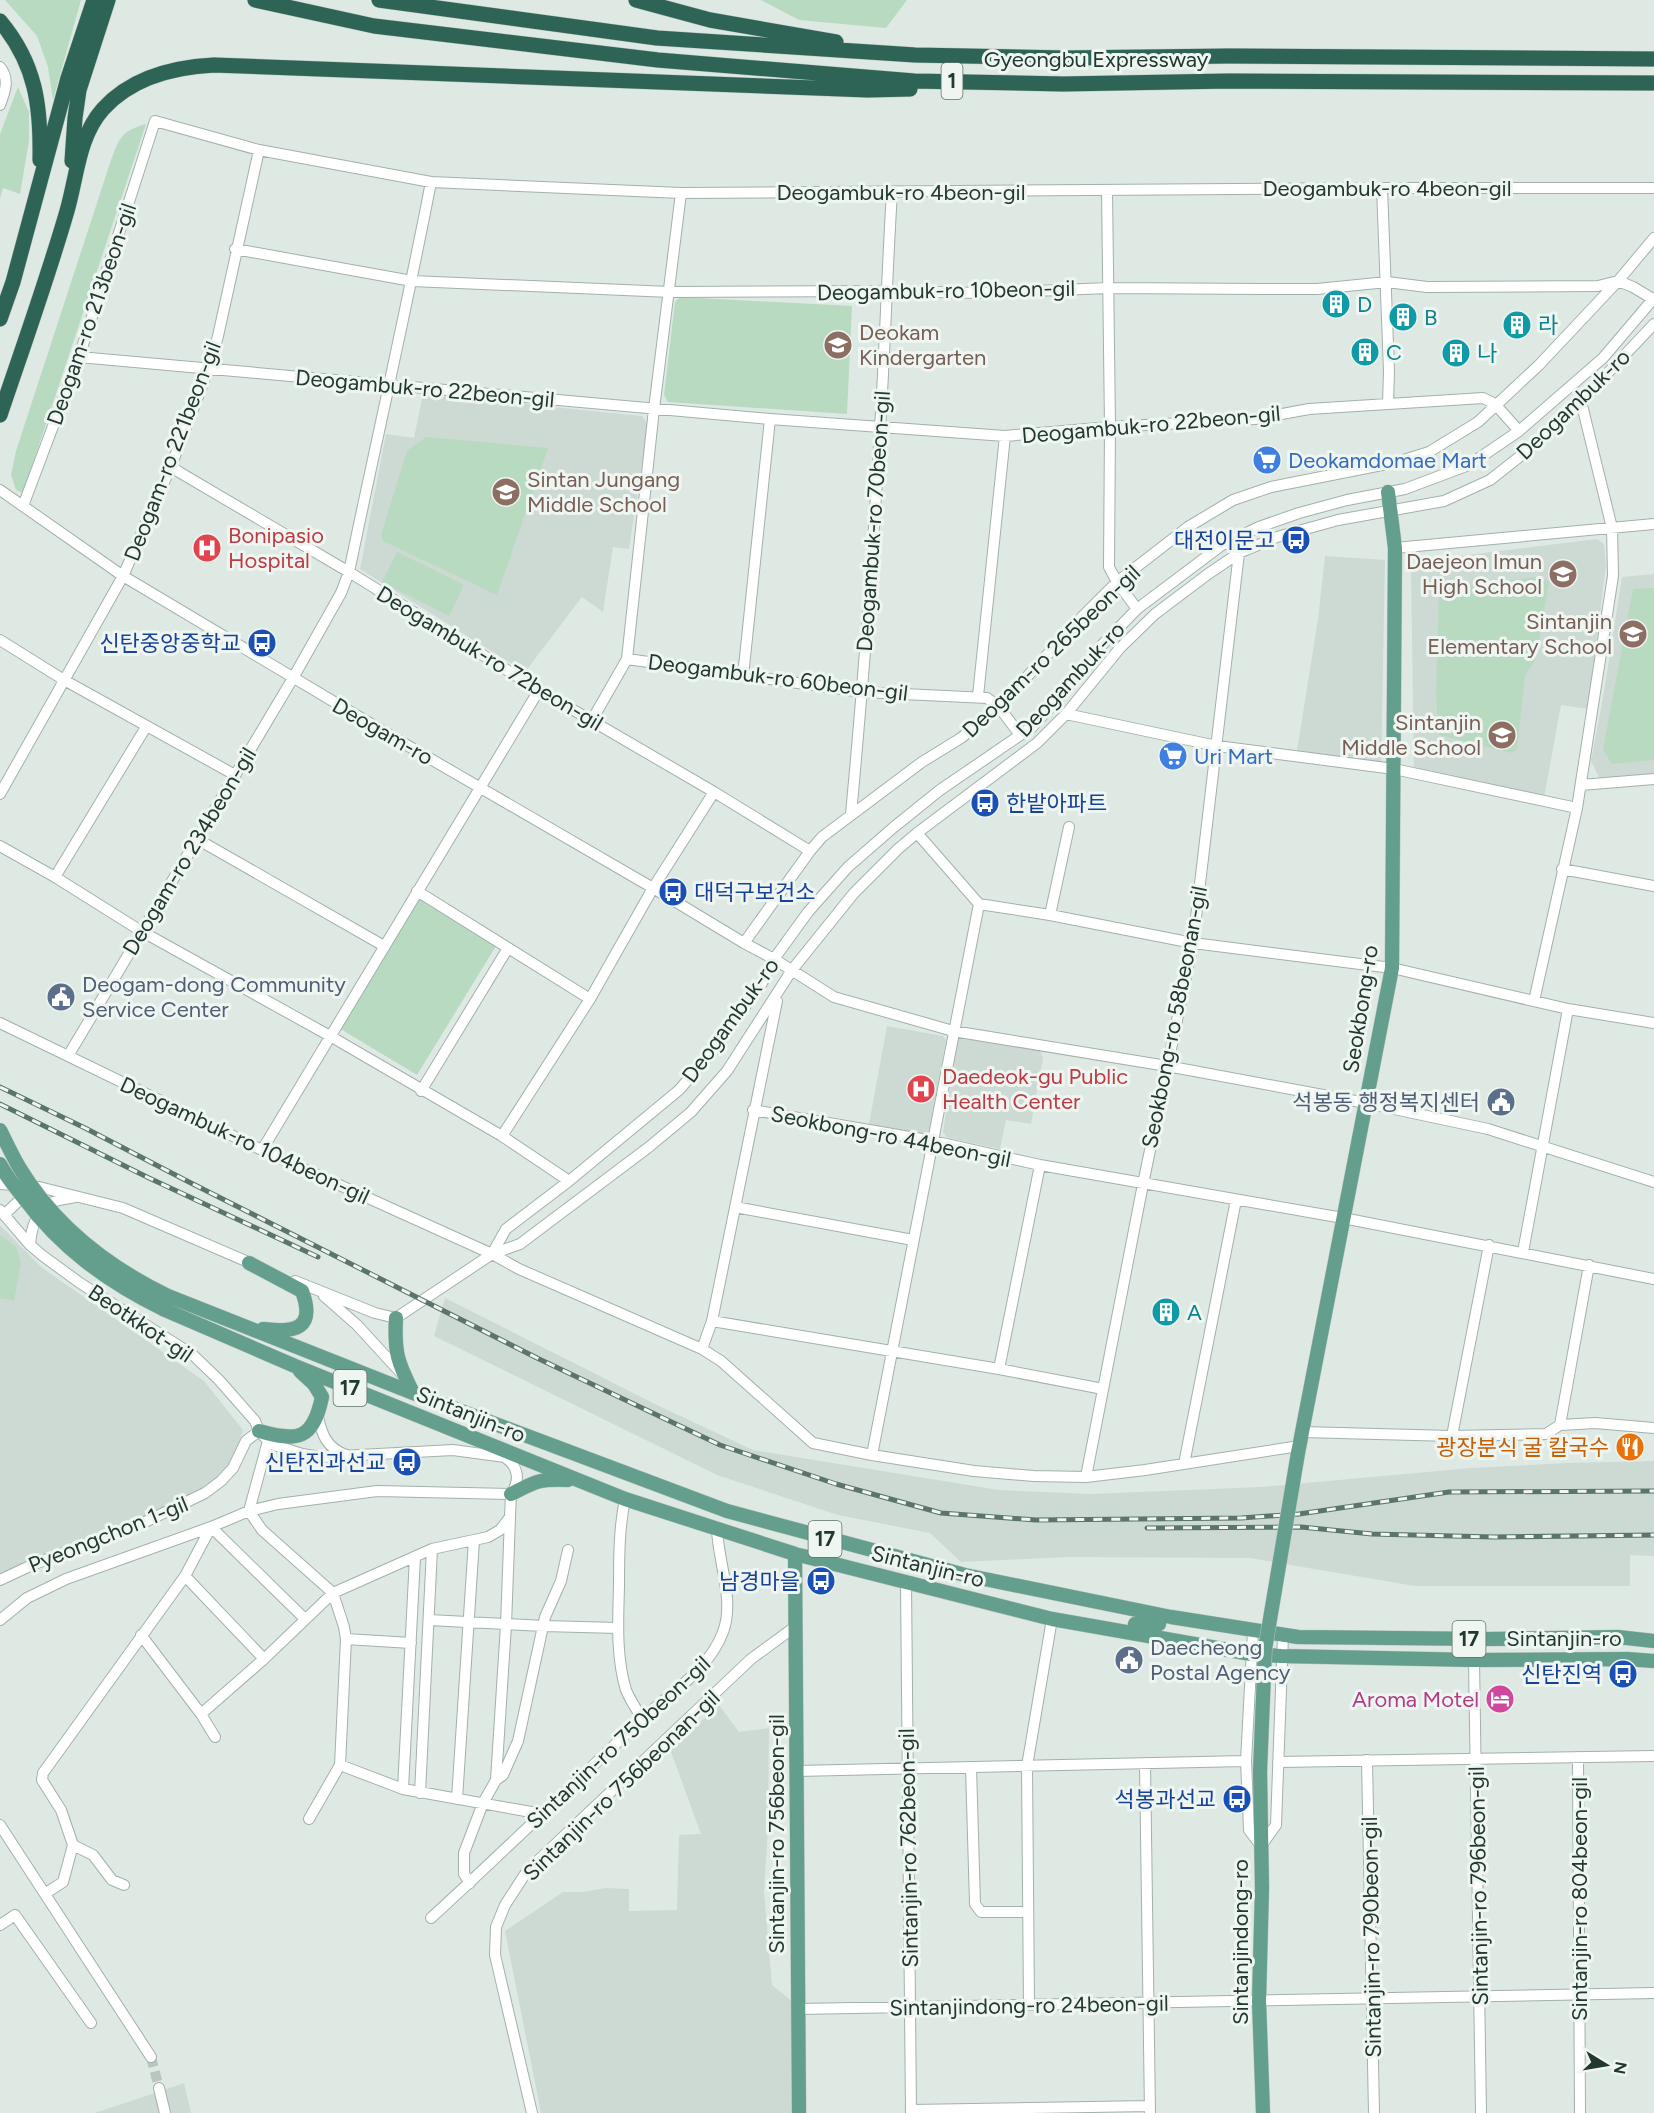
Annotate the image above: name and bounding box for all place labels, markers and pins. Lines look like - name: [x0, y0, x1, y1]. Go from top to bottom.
- building icon: D: [1320, 288, 1352, 320]
- place label: D: [1357, 291, 1372, 318]
- building icon: B: [1387, 301, 1419, 333]
- place label: B: [1424, 304, 1437, 331]
- building icon: 라: [1501, 309, 1533, 341]
- place label: 라: [1538, 312, 1558, 339]
- place label: Deokam Kindergarten: [859, 319, 986, 371]
- school or university icon: Deokam Kindergarten: [822, 329, 854, 361]
- building icon: C: [1349, 336, 1381, 368]
- building icon: 나: [1440, 337, 1472, 369]
- place label: C: [1386, 339, 1402, 366]
- place label: 나: [1477, 340, 1497, 367]
- supermarket icon: Deokamdomae Mart: [1251, 444, 1283, 476]
- place label: Deokamdomae Mart: [1288, 447, 1487, 474]
- place label: Sintan Jungang Middle School: [527, 466, 680, 518]
- school or university icon: Sintan Jungang Middle School: [490, 476, 522, 508]
- place label: Bonipasio Hospital: [228, 522, 324, 574]
- bus stop icon: 대전이문고: [1280, 524, 1312, 556]
- place label: 대전이문고: [1174, 527, 1275, 554]
- hospital icon: Bonipasio Hospital: [191, 532, 223, 564]
- place label: Daejeon Imun High School: [1406, 548, 1542, 600]
- school or university icon: Daejeon Imun High School: [1547, 558, 1579, 590]
- place label: Sintanjin Elementary School: [1427, 608, 1612, 660]
- school or university icon: Sintanjin Elementary School: [1617, 618, 1649, 650]
- bus stop icon: 신탄중앙중학교: [246, 627, 278, 659]
- place label: 신탄중앙중학교: [99, 630, 241, 657]
- place label: Sintanjin Middle School: [1341, 709, 1481, 761]
- school or university icon: Sintanjin Middle School: [1486, 719, 1518, 751]
- supermarket icon: Uri Mart: [1157, 740, 1189, 772]
- place label: Uri Mart: [1194, 743, 1273, 770]
- bus stop icon: 한밭아파트: [969, 787, 1001, 819]
- place label: 한밭아파트: [1006, 790, 1107, 817]
- bus stop icon: 대덕구보건소: [657, 876, 689, 908]
- place label: 대덕구보건소: [694, 879, 815, 906]
- place label: Deogam-dong Community Service Center: [82, 971, 346, 1023]
- public building icon: Deogam-dong Community Service Center: [45, 981, 77, 1013]
- place label: Daedeok-gu Public Health Center: [942, 1063, 1128, 1115]
- hospital icon: Daedeok-gu Public Health Center: [905, 1073, 937, 1105]
- public building icon: 석봉동 행정복지센터: [1485, 1086, 1517, 1118]
- place label: 석봉동 행정복지센터: [1292, 1089, 1480, 1116]
- building icon: A: [1150, 1296, 1182, 1328]
- place label: A: [1187, 1299, 1202, 1326]
- restaurant icon: 광장분식 굴 칼국수: [1614, 1431, 1646, 1463]
- place label: 광장분식 굴 칼국수: [1436, 1434, 1609, 1461]
- bus stop icon: 신탄진과선교: [391, 1446, 423, 1478]
- place label: 신탄진과선교: [265, 1449, 386, 1476]
- bus stop icon: 남경마을: [805, 1565, 837, 1597]
- place label: 남경마을: [719, 1568, 800, 1595]
- place label: Daecheong Postal Agency: [1150, 1634, 1291, 1686]
- public building icon: Daecheong Postal Agency: [1113, 1644, 1145, 1676]
- bus stop icon: 신탄진역: [1607, 1658, 1639, 1690]
- place label: 신탄진역: [1521, 1661, 1602, 1688]
- hotel icon: Aroma Motel: [1484, 1683, 1516, 1715]
- place label: Aroma Motel: [1352, 1686, 1479, 1713]
- bus stop icon: 석봉과선교: [1221, 1783, 1253, 1815]
- place label: 석봉과선교: [1115, 1786, 1216, 1813]

